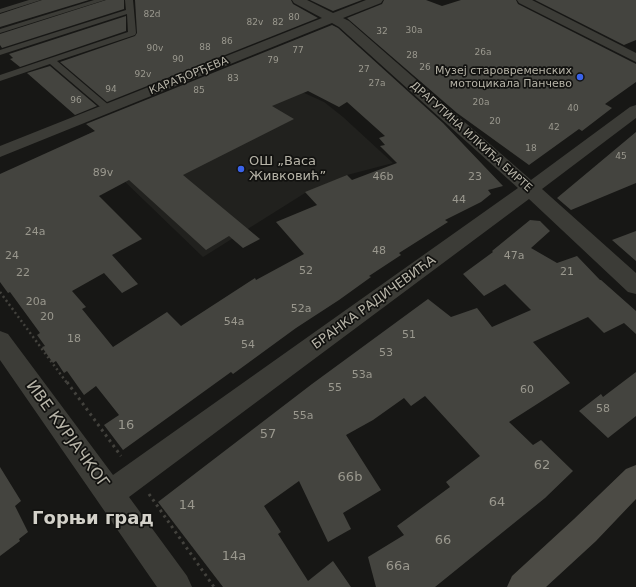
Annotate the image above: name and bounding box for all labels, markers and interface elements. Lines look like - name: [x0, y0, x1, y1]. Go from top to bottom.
- house number: 82d: [143, 10, 161, 20]
- house number: 80: [288, 13, 300, 23]
- house number: 82v: [247, 18, 263, 28]
- house number: 82: [272, 18, 284, 28]
- house number: 30a: [406, 26, 422, 36]
- house number: 32: [376, 27, 388, 37]
- house number: 86: [221, 37, 233, 47]
- house number: 88: [199, 43, 211, 53]
- house number: 90v: [147, 44, 163, 54]
- house number: 77: [292, 46, 304, 56]
- house number: 26a: [475, 48, 491, 58]
- house number: 28: [406, 51, 418, 61]
- street label: КАРАЂОРЂЕВА: [148, 54, 230, 98]
- house number: 90: [172, 55, 184, 65]
- house number: 79: [267, 56, 279, 66]
- house number: 26: [419, 63, 431, 73]
- place label: Музеј старовременских мотоцикала Панчево: [435, 64, 572, 90]
- house number: 27: [358, 65, 370, 75]
- house number: 92v: [135, 70, 151, 80]
- marker: Музеј старовременских мотоцикала Панчево: [575, 72, 585, 82]
- house number: 83: [227, 74, 239, 84]
- house number: 27a: [369, 79, 385, 89]
- street label: ДРАГУТИНА ИЛКИЋА БИРТЕ: [408, 79, 534, 195]
- house number: 94: [105, 85, 117, 95]
- house number: 85: [193, 86, 205, 96]
- house number: 96: [70, 96, 82, 106]
- house number: 20a: [473, 98, 489, 108]
- house number: 40: [567, 104, 579, 114]
- house number: 20: [489, 117, 501, 127]
- house number: 42: [548, 123, 560, 133]
- house number: 18: [525, 144, 537, 154]
- house number: 45: [615, 152, 627, 162]
- place label: ОШ „Васа Живковић”: [249, 154, 326, 185]
- marker: ОШ „Васа Живковић”: [236, 164, 246, 174]
- house number: 89v: [93, 166, 113, 180]
- house number: 46b: [373, 170, 393, 184]
- house number: 23: [468, 170, 482, 184]
- house number: 44: [452, 193, 466, 207]
- house number: 24a: [25, 225, 45, 239]
- house number: 48: [372, 244, 386, 258]
- house number: 24: [5, 249, 19, 263]
- house number: 47a: [504, 249, 524, 263]
- street label: БРАНКА РАДИЧЕВИЋА: [309, 253, 439, 353]
- house number: 52: [299, 264, 313, 278]
- house number: 21: [560, 265, 574, 279]
- house number: 22: [16, 266, 30, 280]
- house number: 20a: [26, 295, 46, 309]
- house number: 52a: [291, 302, 311, 316]
- house number: 20: [40, 310, 54, 324]
- house number: 54a: [224, 315, 244, 329]
- house number: 51: [402, 328, 416, 342]
- house number: 18: [67, 332, 81, 346]
- house number: 54: [241, 338, 255, 352]
- house number: 53: [379, 346, 393, 360]
- house number: 53a: [352, 368, 372, 382]
- street label: ИВЕ КУРЈАЧКОГ: [21, 377, 113, 493]
- house number: 55: [328, 381, 342, 395]
- house number: 60: [520, 383, 534, 397]
- house number: 58: [596, 402, 610, 416]
- house number: 55a: [293, 409, 313, 423]
- house number: 16: [118, 418, 134, 434]
- house number: 57: [260, 427, 276, 443]
- house number: 62: [534, 458, 550, 474]
- house number: 66b: [338, 470, 362, 486]
- house number: 64: [489, 495, 505, 511]
- house number: 14: [179, 498, 195, 514]
- district label: Горњи град: [32, 508, 154, 530]
- house number: 66: [435, 533, 451, 549]
- house number: 14a: [222, 549, 246, 565]
- house number: 66a: [386, 559, 410, 575]

